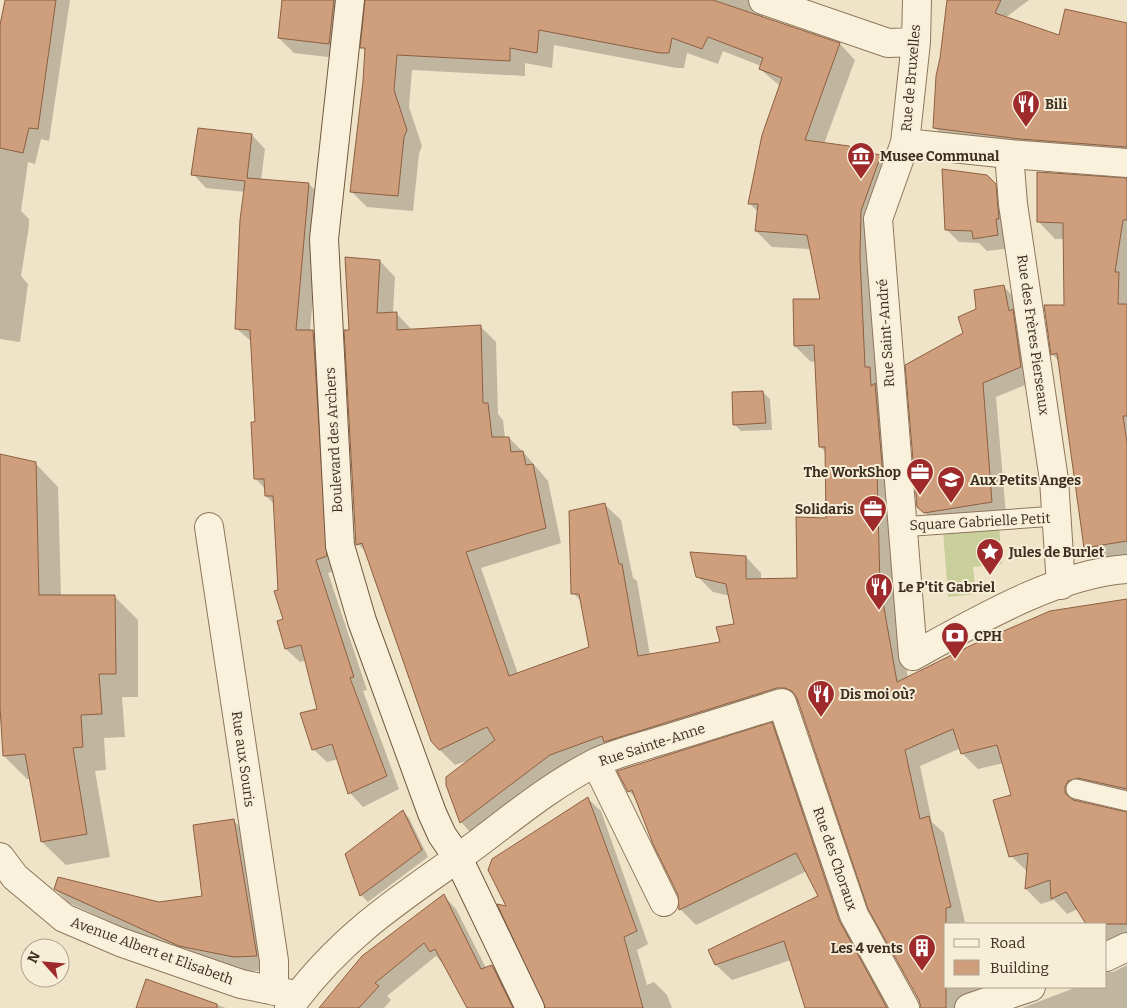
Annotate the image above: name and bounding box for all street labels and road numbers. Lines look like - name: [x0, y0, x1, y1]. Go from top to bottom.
- street label: Rue de Bruxelles: [898, 24, 924, 132]
- street label: Rue des Frères Pierseaux: [1013, 254, 1053, 417]
- street label: Rue Saint-André: [874, 278, 898, 388]
- street label: Boulevard des Archers: [322, 367, 346, 513]
- street label: Square Gabrielle Petit: [909, 510, 1051, 534]
- street label: Rue aux Souris: [228, 710, 258, 808]
- street label: Rue Sainte-Anne: [597, 720, 707, 770]
- street label: Rue des Choraux: [809, 805, 861, 913]
- street label: Avenue Albert et Elisabeth: [68, 914, 236, 988]

